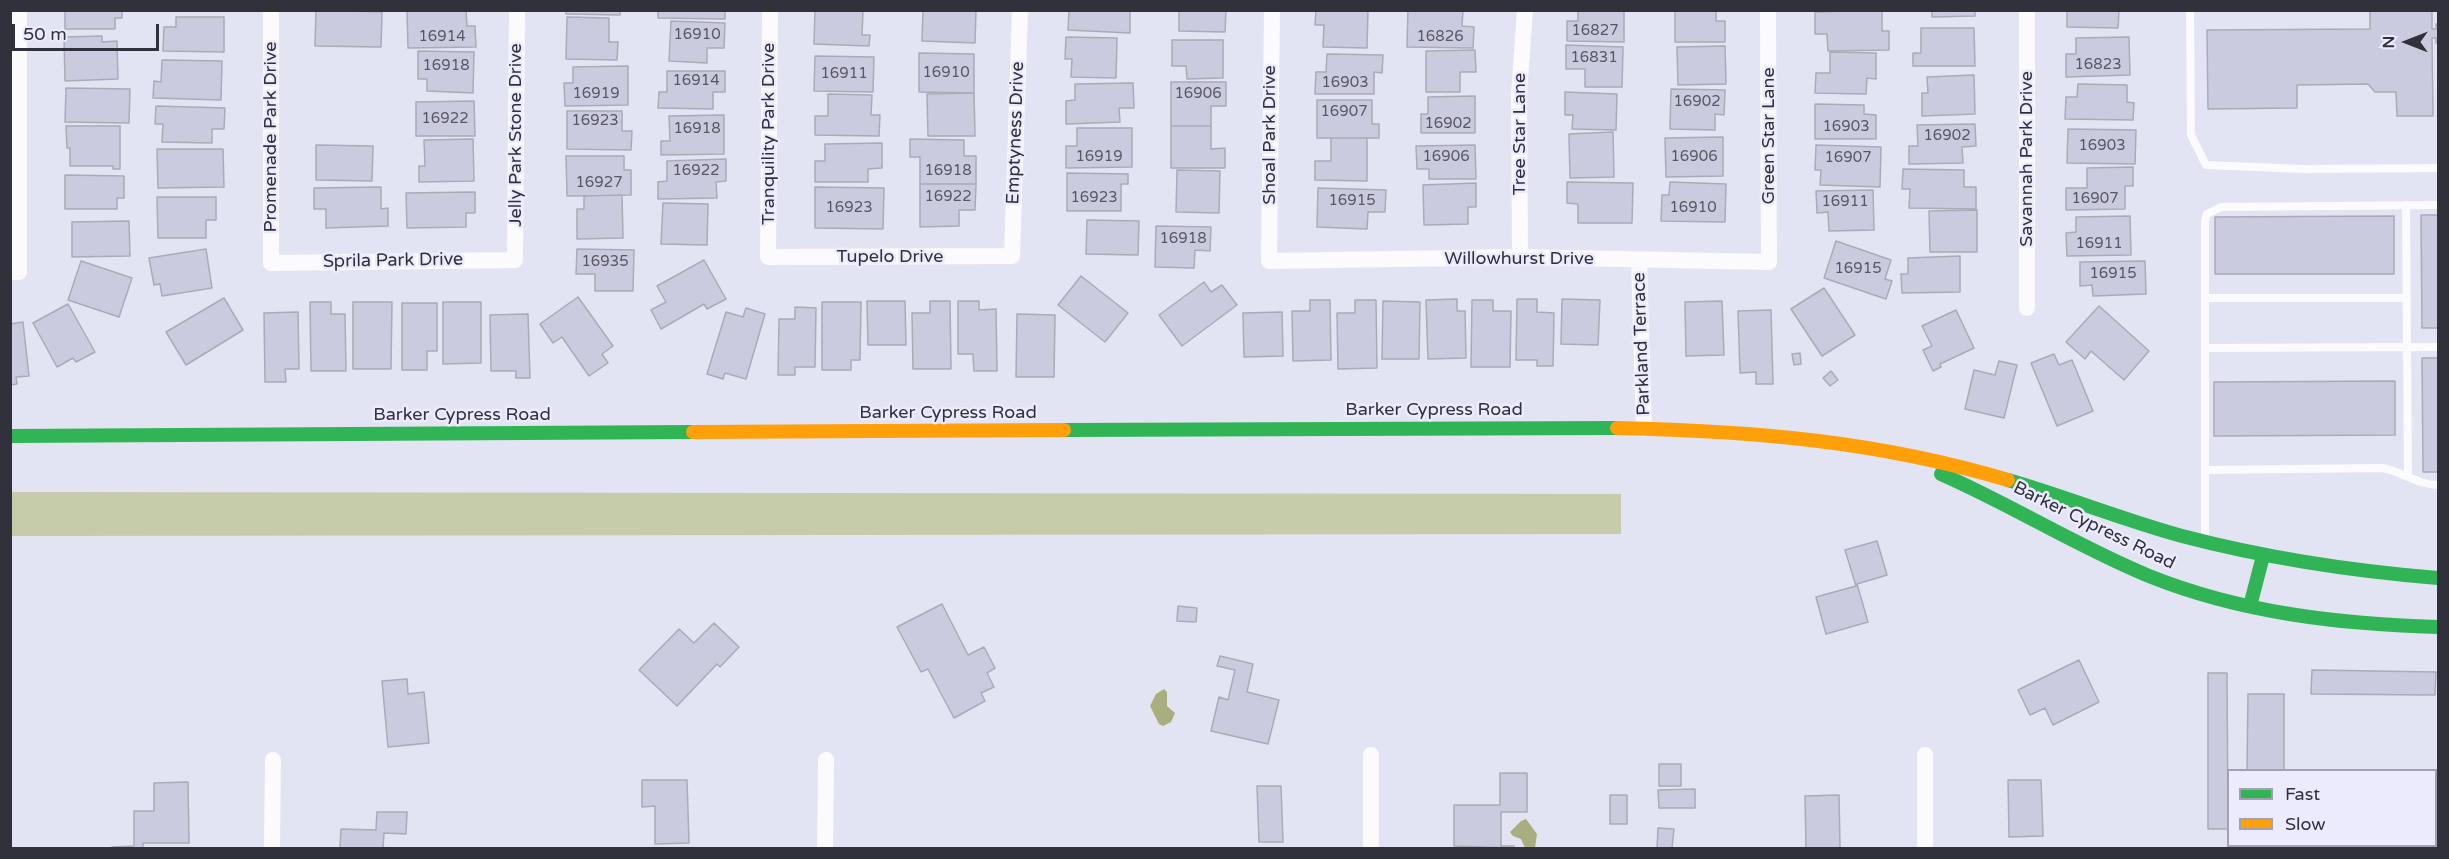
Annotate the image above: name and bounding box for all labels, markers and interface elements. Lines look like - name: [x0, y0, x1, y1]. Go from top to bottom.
- scale bar: [15, 12, 162, 50]
- north arrow: [2377, 12, 2437, 72]
- house number: 16827: [1571, 22, 1619, 40]
- text: 50 m: [23, 23, 67, 45]
- house number: 16910: [673, 26, 721, 44]
- house number: 16914: [418, 28, 466, 46]
- house number: 16826: [1416, 28, 1464, 46]
- text: N: [2379, 36, 2399, 48]
- street label: Promenade Park Drive: [260, 42, 282, 232]
- street label: Jelly Park Stone Drive: [505, 43, 527, 227]
- street label: Tranquility Park Drive: [758, 43, 780, 225]
- house number: 16831: [1570, 49, 1618, 67]
- house number: 16823: [2074, 56, 2122, 74]
- house number: 16918: [422, 57, 470, 75]
- street label: Emptyness Drive: [1003, 61, 1029, 205]
- house number: 16910: [922, 64, 970, 82]
- house number: 16911: [820, 65, 868, 83]
- street label: Shoal Park Drive: [1259, 65, 1281, 205]
- street label: Green Star Lane: [1758, 67, 1780, 205]
- street label: Savannah Park Drive: [2016, 71, 2038, 247]
- house number: 16914: [672, 72, 720, 90]
- street label: Tree Star Lane: [1509, 73, 1531, 195]
- house number: 16903: [1321, 74, 1369, 92]
- house number: 16919: [572, 85, 620, 103]
- house number: 16906: [1174, 85, 1222, 103]
- house number: 16902: [1673, 93, 1721, 111]
- house number: 16907: [1320, 103, 1368, 121]
- house number: 16922: [421, 110, 469, 128]
- house number: 16923: [571, 112, 619, 130]
- house number: 16902: [1424, 115, 1472, 133]
- house number: 16903: [1822, 118, 1870, 136]
- house number: 16918: [673, 120, 721, 138]
- house number: 16902: [1923, 127, 1971, 145]
- house number: 16903: [2078, 137, 2126, 155]
- house number: 16919: [1075, 148, 1123, 166]
- house number: 16906: [1422, 148, 1470, 166]
- house number: 16906: [1670, 148, 1718, 166]
- house number: 16907: [1824, 149, 1872, 167]
- house number: 16922: [672, 162, 720, 180]
- house number: 16918: [924, 162, 972, 180]
- house number: 16927: [575, 174, 623, 192]
- house number: 16922: [924, 188, 972, 206]
- house number: 16923: [1070, 189, 1118, 207]
- house number: 16907: [2071, 190, 2119, 208]
- house number: 16915: [1328, 192, 1376, 210]
- house number: 16911: [1821, 193, 1869, 211]
- house number: 16923: [825, 199, 873, 217]
- house number: 16910: [1669, 199, 1717, 217]
- house number: 16918: [1159, 230, 1207, 248]
- house number: 16911: [2075, 235, 2123, 253]
- street label: Tupelo Drive: [837, 246, 943, 268]
- street label: Willowhurst Drive: [1444, 248, 1594, 270]
- street label: Sprila Park Drive: [323, 249, 463, 273]
- house number: 16935: [581, 253, 629, 271]
- house number: 16915: [1834, 260, 1882, 278]
- house number: 16915: [2089, 265, 2137, 283]
- street label: Parkland Terrace: [1629, 272, 1655, 416]
- street label: Barker Cypress Road: [1345, 399, 1523, 421]
- street label: Barker Cypress Road: [859, 402, 1037, 424]
- street label: Barker Cypress Road: [373, 404, 551, 426]
- street label: Barker Cypress Road: [2009, 477, 2179, 575]
- legend: [2227, 769, 2437, 847]
- text: Fast: [2285, 783, 2320, 805]
- text: Slow: [2285, 813, 2326, 835]

